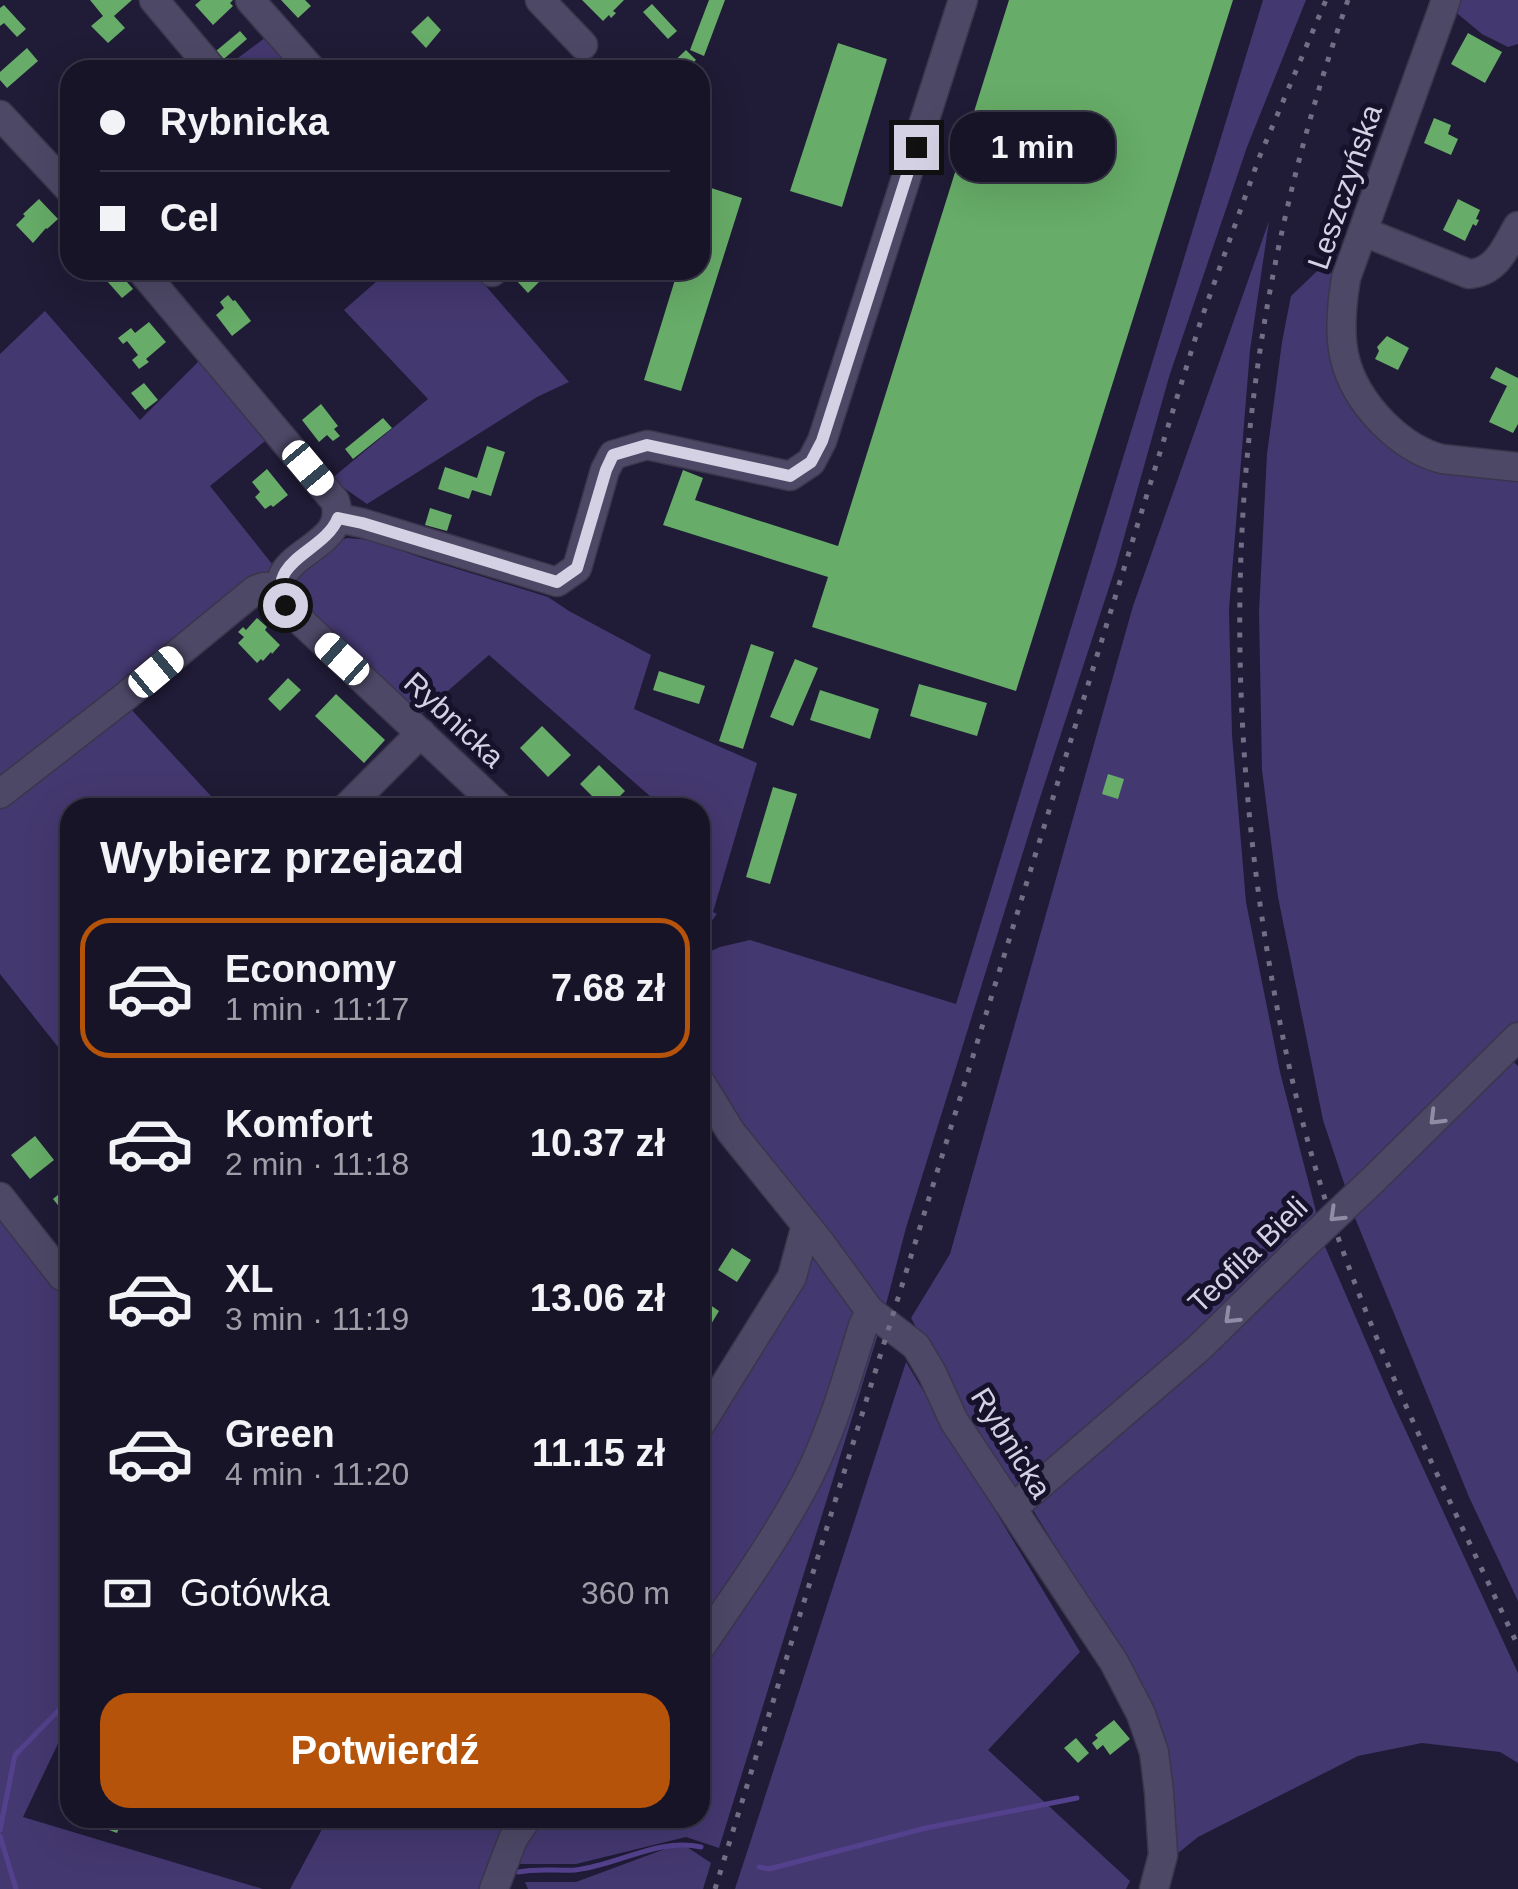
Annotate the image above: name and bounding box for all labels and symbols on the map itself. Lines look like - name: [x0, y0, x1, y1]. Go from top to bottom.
- street label: Leszczyńska: [1301, 100, 1388, 273]
- callout: 1 min: [951, 112, 1116, 182]
- route end: [894, 125, 939, 170]
- car: [277, 435, 339, 501]
- route start: [263, 583, 308, 628]
- car: [310, 628, 374, 690]
- car: [123, 641, 189, 703]
- street label: Rybnicka: [398, 665, 511, 774]
- one-way arrow: [1429, 1106, 1447, 1124]
- street label: Teofila Bieli: [1182, 1190, 1314, 1319]
- one-way arrow: [1330, 1203, 1348, 1221]
- one-way arrow: [1224, 1306, 1242, 1324]
- street label: Rybnicka: [965, 1382, 1058, 1504]

